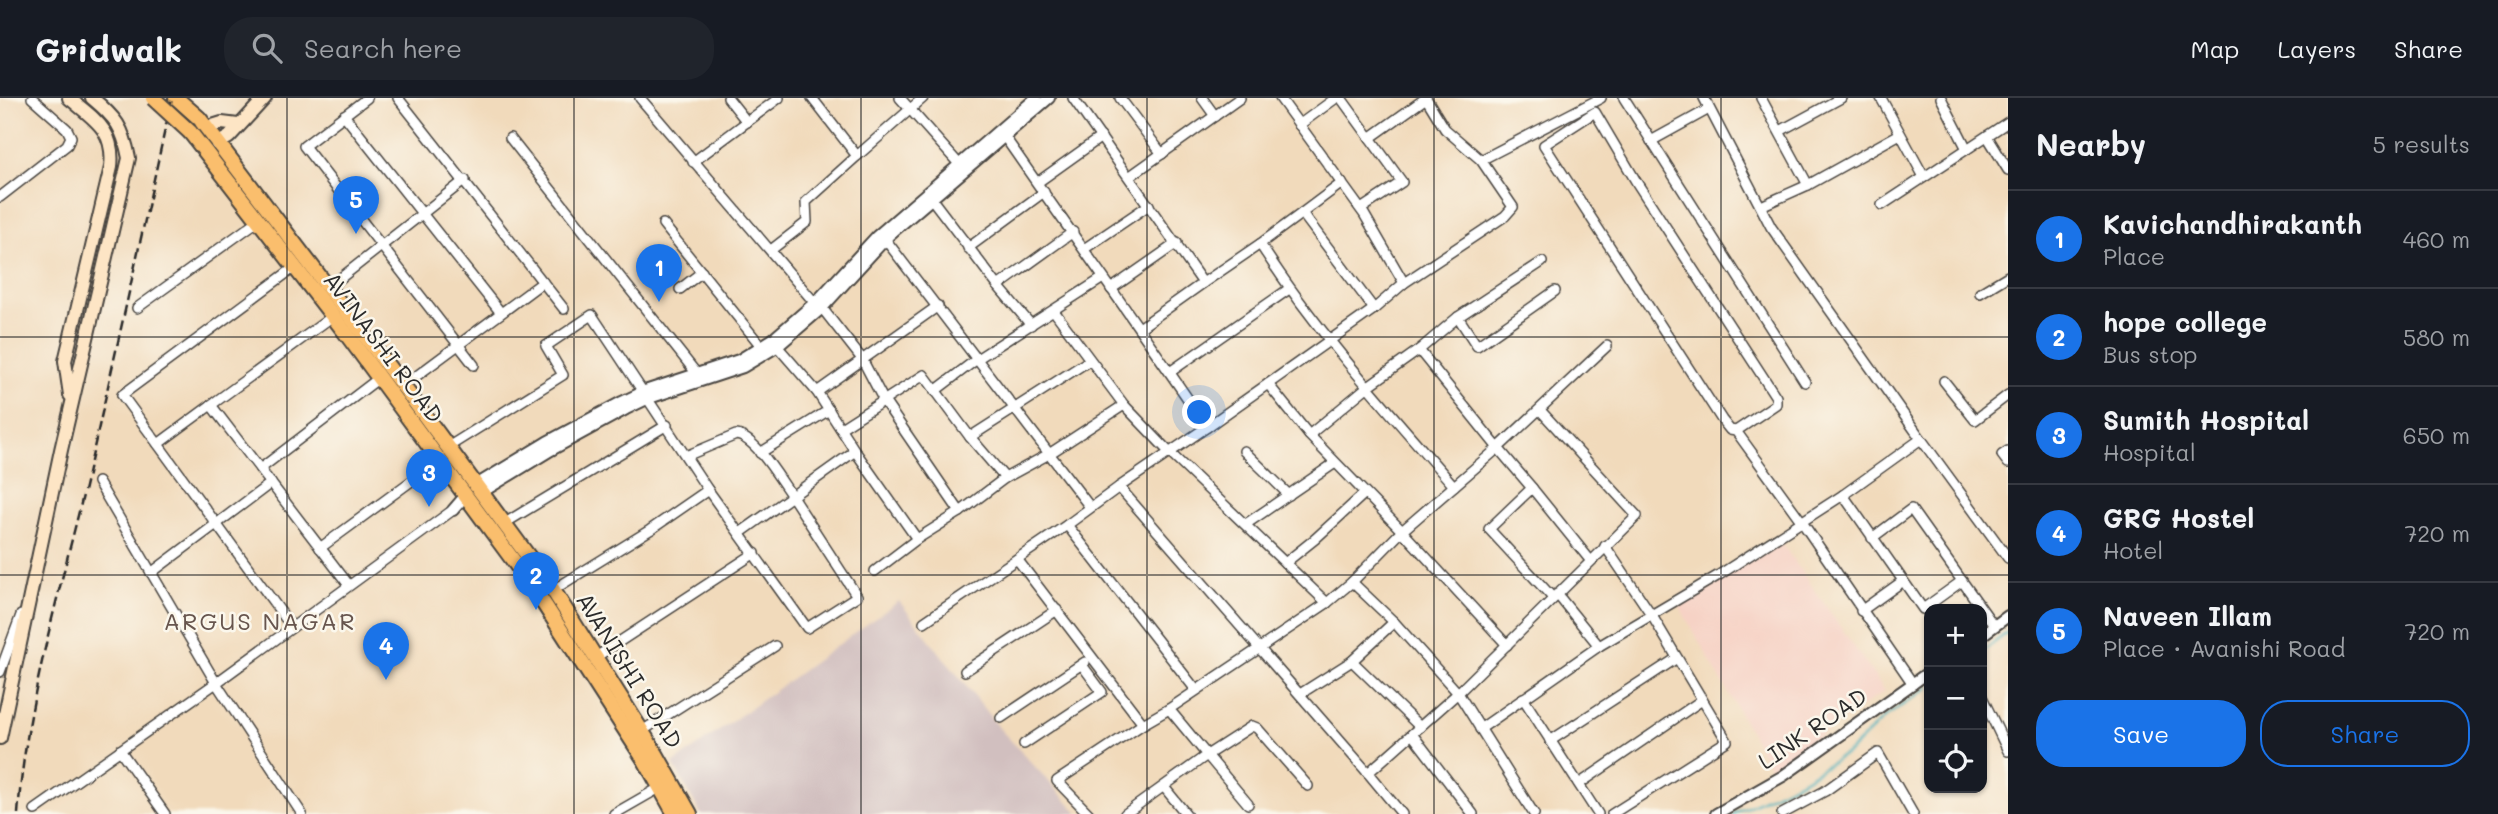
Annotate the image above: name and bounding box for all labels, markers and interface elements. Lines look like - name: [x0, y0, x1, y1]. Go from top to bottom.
- search box: [224, 17, 714, 80]
- text: Gridwalk: [35, 27, 182, 70]
- icon: search: [248, 29, 286, 67]
- text: Search here: [304, 31, 462, 65]
- text: Map: [2191, 33, 2239, 64]
- text: Layers: [2277, 33, 2356, 64]
- text: Share: [2394, 33, 2463, 64]
- text: Nearby: [2036, 124, 2146, 164]
- text: 5 results: [2373, 129, 2470, 159]
- pin: 5: [333, 176, 379, 234]
- text: Kavichandhirakanth: [2103, 207, 2362, 241]
- text: 1: [2054, 224, 2064, 254]
- text: 460 m: [2403, 224, 2470, 254]
- text: Place: [2103, 241, 2165, 271]
- pin: 1: [636, 244, 682, 302]
- street label: AVINASHI ROAD: [317, 265, 451, 429]
- text: hope college: [2103, 305, 2267, 339]
- text: 2: [2053, 322, 2065, 352]
- text: 580 m: [2403, 322, 2470, 352]
- text: Bus stop: [2103, 339, 2198, 369]
- your location: [1182, 395, 1216, 429]
- text: Sumith Hospital: [2103, 403, 2309, 437]
- text: 3: [2052, 420, 2066, 450]
- text: 650 m: [2403, 420, 2470, 450]
- text: Hospital: [2103, 437, 2196, 467]
- pin: 3: [406, 449, 452, 507]
- text: GRG Hostel: [2103, 501, 2254, 535]
- text: 4: [2052, 518, 2066, 548]
- text: 720 m: [2405, 518, 2470, 548]
- text: Hotel: [2103, 535, 2163, 565]
- pin: 2: [513, 552, 559, 610]
- street label: AVANISHI ROAD: [570, 586, 690, 754]
- text: Naveen Illam: [2103, 599, 2272, 633]
- map controls: [1924, 604, 1987, 793]
- button: +: [1924, 604, 1987, 667]
- district label: ARGUS NAGAR: [163, 605, 357, 636]
- text: 5: [2052, 616, 2066, 646]
- text: 720 m: [2405, 616, 2470, 646]
- pin: 4: [363, 622, 409, 680]
- text: Place · Avanishi Road: [2103, 633, 2345, 663]
- button: −: [1924, 667, 1987, 730]
- street label: LINK ROAD: [1752, 681, 1872, 775]
- button: Save: [2036, 700, 2246, 767]
- button: Share: [2260, 700, 2470, 767]
- button: locate: [1924, 730, 1987, 793]

